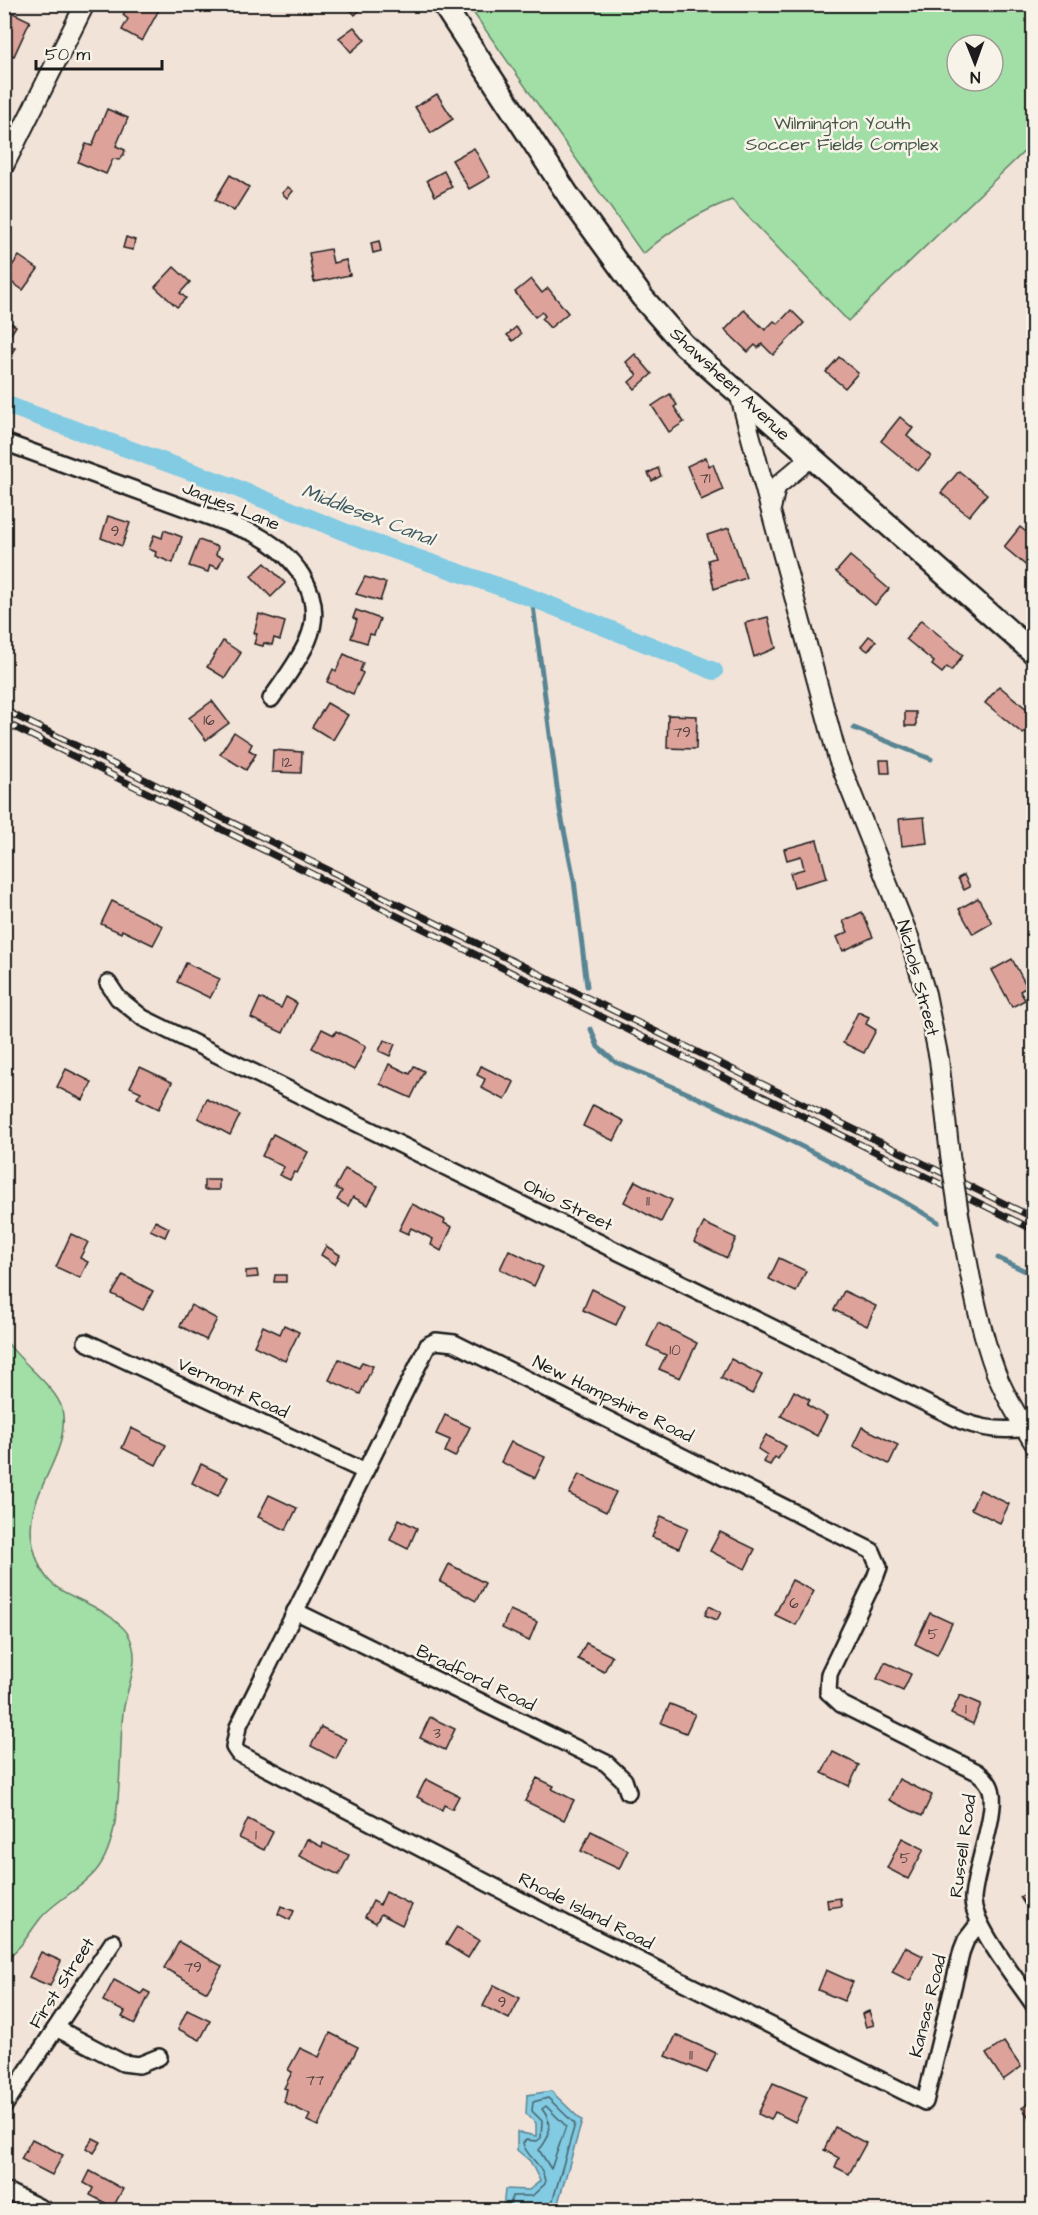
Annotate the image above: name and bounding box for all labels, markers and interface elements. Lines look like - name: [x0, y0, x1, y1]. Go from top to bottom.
- scale bar: [36, 33, 162, 71]
- north arrow: [945, 33, 1005, 93]
- text: 50 m: [45, 42, 90, 67]
- text: N: [970, 66, 980, 88]
- park label: Wilmington Youth Soccer Fields Complex: [746, 111, 939, 157]
- street label: Shawsheen Avenue: [664, 322, 796, 447]
- house number: 71: [699, 468, 711, 489]
- street label: Jaques Lane: [178, 475, 284, 537]
- water label: Middlesex Canal: [298, 477, 441, 554]
- house number: 9: [111, 521, 119, 542]
- house number: 16: [203, 710, 215, 731]
- house number: 79: [673, 722, 691, 743]
- house number: 12: [282, 752, 293, 773]
- street label: Nichols Street: [891, 917, 946, 1039]
- street label: Ohio Street: [519, 1173, 618, 1238]
- house number: 11: [646, 1191, 650, 1212]
- house number: 10: [669, 1340, 681, 1361]
- street label: New Hampshire Road: [529, 1349, 697, 1449]
- street label: Vermont Road: [173, 1351, 293, 1425]
- house number: 6: [789, 1593, 799, 1614]
- house number: 5: [928, 1624, 939, 1645]
- street label: Bradford Road: [412, 1638, 540, 1718]
- house number: 1: [965, 1699, 967, 1720]
- house number: 3: [433, 1723, 441, 1744]
- street label: Russell Road: [943, 1793, 983, 1899]
- house number: 1: [255, 1825, 257, 1846]
- house number: 5: [900, 1848, 911, 1869]
- street label: Rhode Island Road: [514, 1866, 658, 1956]
- street label: First Street: [23, 1932, 101, 2033]
- street label: Kansas Road: [903, 1952, 953, 2060]
- house number: 79: [184, 1957, 202, 1978]
- house number: 9: [498, 1992, 506, 2013]
- house number: 11: [689, 2045, 693, 2066]
- house number: 77: [306, 2070, 324, 2091]

